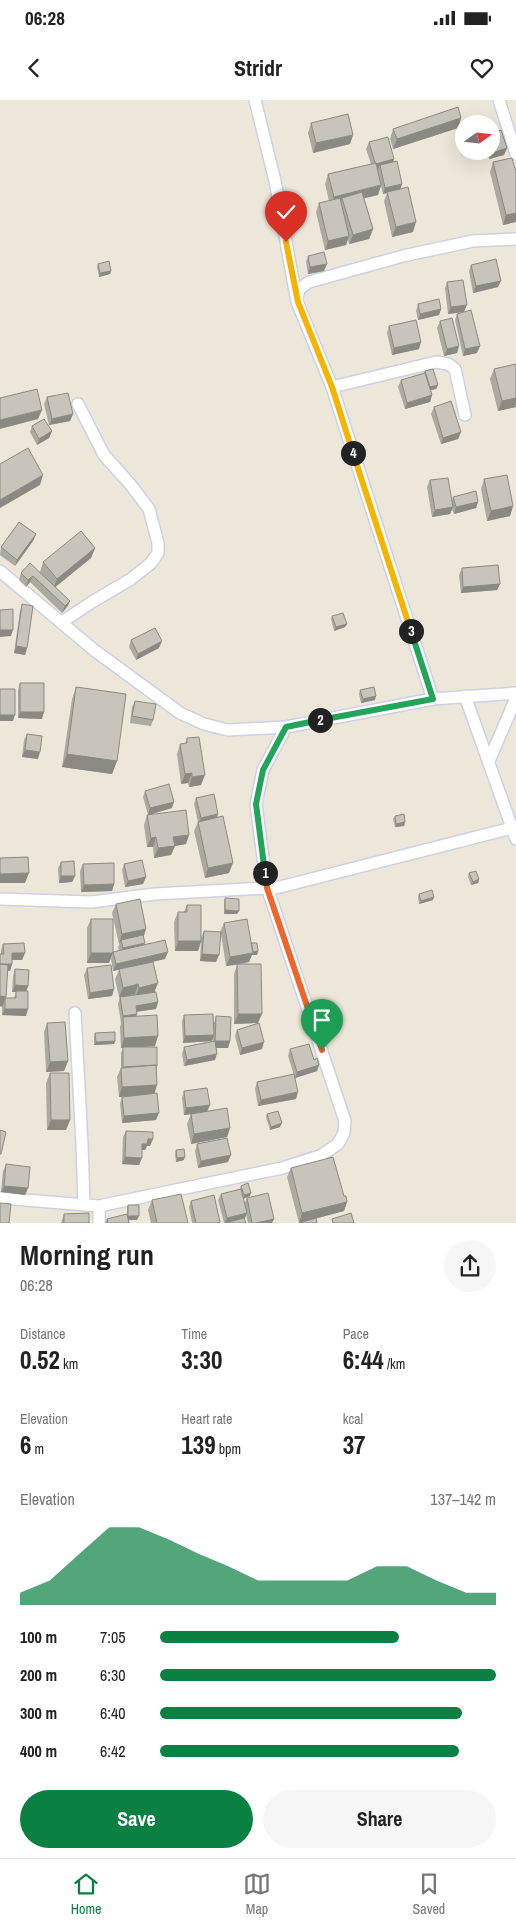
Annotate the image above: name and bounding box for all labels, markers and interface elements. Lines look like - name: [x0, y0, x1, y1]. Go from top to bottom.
- text: 06:28: [25, 5, 65, 31]
- text: Stridr: [234, 53, 282, 83]
- icon: back: [20, 54, 48, 82]
- icon: heart: [468, 54, 496, 82]
- north arrow: [455, 115, 500, 160]
- map controls: [455, 115, 500, 160]
- pin: [265, 191, 307, 242]
- icon: check: [272, 198, 300, 226]
- pin: 4: [340, 440, 366, 466]
- text: 4: [350, 444, 357, 462]
- pin: 3: [398, 618, 424, 644]
- text: 3: [408, 622, 415, 640]
- pin: 2: [308, 708, 332, 732]
- text: 2: [317, 711, 324, 729]
- pin: 1: [252, 860, 278, 886]
- text: 1: [262, 864, 269, 882]
- pin: [301, 999, 343, 1050]
- icon: arrive: [308, 1006, 336, 1034]
- text: Morning run: [20, 1236, 154, 1274]
- button: share: [444, 1240, 496, 1292]
- text: 06:28: [20, 1274, 53, 1296]
- text: Distance: [20, 1325, 65, 1343]
- text: Time: [181, 1325, 207, 1343]
- text: Pace: [343, 1325, 369, 1343]
- text: 0.52: [20, 1343, 60, 1377]
- text: 3:30: [181, 1343, 222, 1377]
- text: 6:44: [343, 1343, 384, 1377]
- text: km: [60, 1355, 78, 1373]
- text: /km: [384, 1355, 405, 1373]
- text: Elevation: [20, 1410, 68, 1428]
- text: Heart rate: [181, 1410, 232, 1428]
- text: kcal: [343, 1410, 363, 1428]
- text: 6: [20, 1428, 31, 1462]
- text: 139: [181, 1428, 216, 1462]
- text: 37: [343, 1428, 365, 1462]
- text: m: [31, 1440, 44, 1458]
- text: bpm: [216, 1440, 241, 1458]
- text: Elevation: [20, 1488, 75, 1510]
- text: 137–142 m: [430, 1488, 496, 1510]
- text: 100 m: [20, 1626, 57, 1648]
- text: 7:05: [100, 1626, 126, 1648]
- text: 200 m: [20, 1664, 57, 1686]
- text: 6:30: [100, 1664, 126, 1686]
- text: 300 m: [20, 1702, 57, 1724]
- text: 6:40: [100, 1702, 126, 1724]
- text: 400 m: [20, 1740, 57, 1762]
- text: 6:42: [100, 1740, 126, 1762]
- button: Save: [20, 1790, 253, 1848]
- button: Share: [263, 1790, 496, 1848]
- tab: Home: [71, 1870, 101, 1918]
- tab: Map: [243, 1870, 271, 1918]
- tab: Saved: [413, 1870, 445, 1918]

